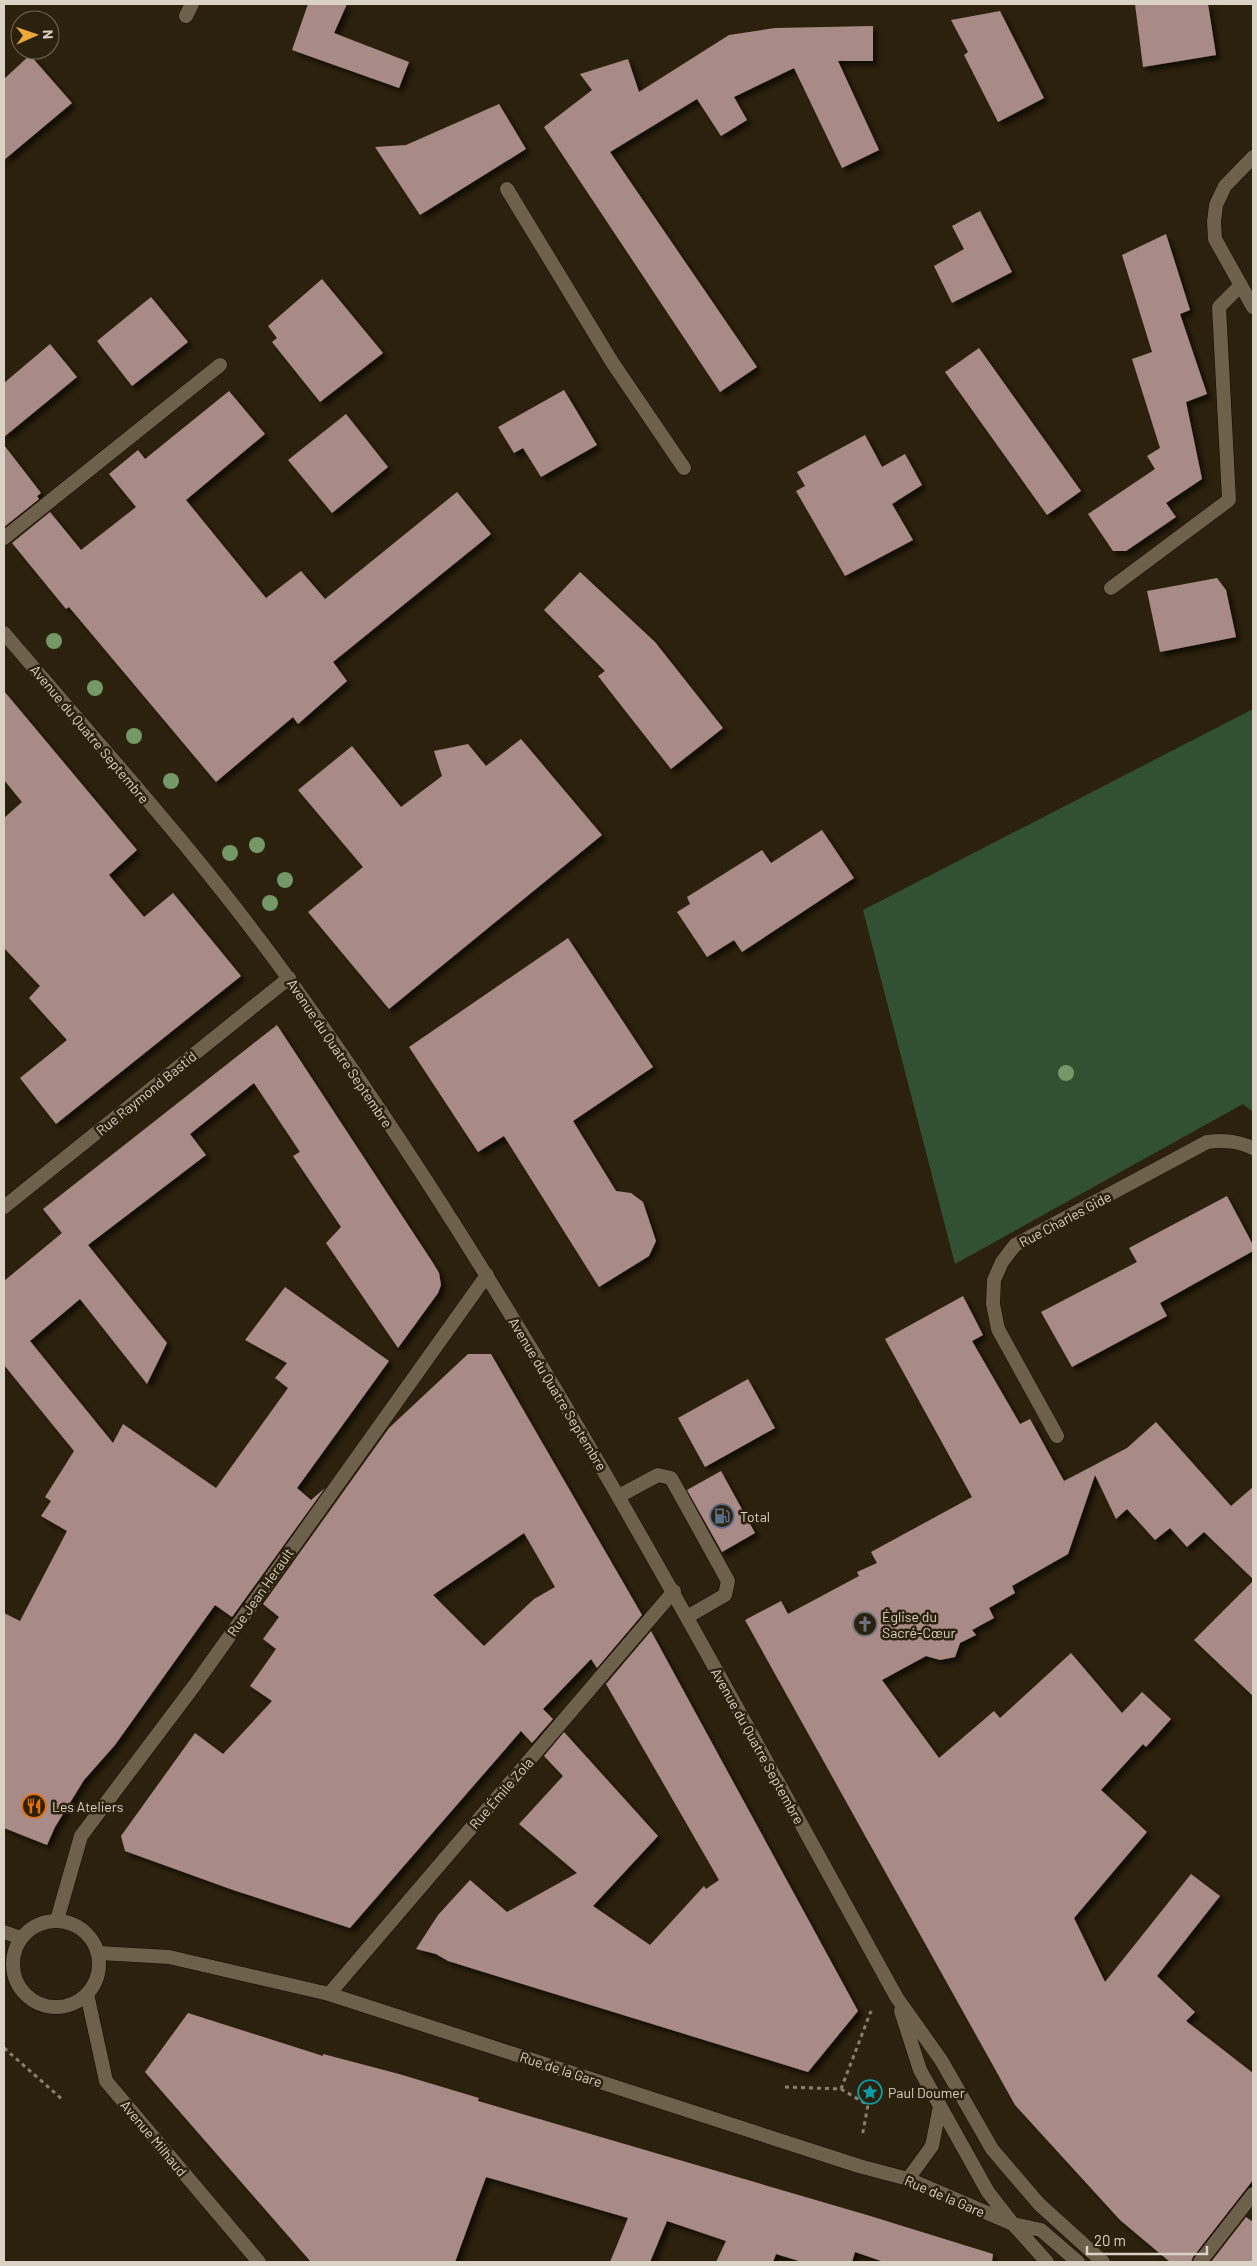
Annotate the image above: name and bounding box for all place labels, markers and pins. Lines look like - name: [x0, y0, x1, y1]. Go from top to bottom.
- fuel station icon: Total: [709, 1503, 735, 1529]
- place label: Total: [740, 1508, 770, 1525]
- place label: Église du Sacré-Cœur: [882, 1608, 956, 1641]
- church icon: Église du Sacré-Cœur: [852, 1611, 878, 1637]
- restaurant icon: Les Ateliers: [21, 1793, 47, 1819]
- place label: Les Ateliers: [52, 1798, 124, 1815]
- place icon: Paul Doumer: [857, 2079, 883, 2105]
- place label: Paul Doumer: [888, 2084, 965, 2101]

